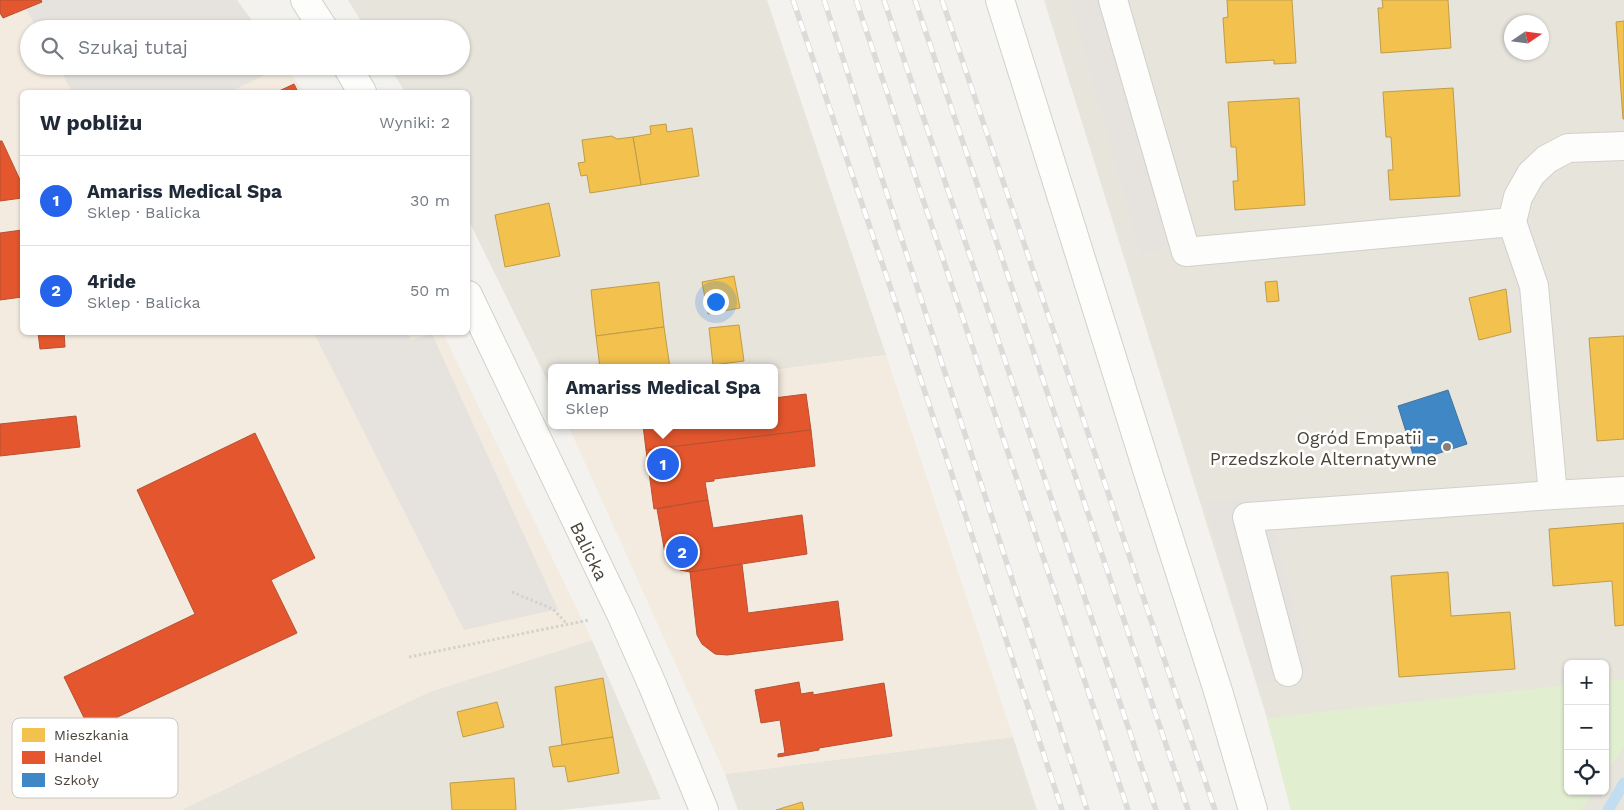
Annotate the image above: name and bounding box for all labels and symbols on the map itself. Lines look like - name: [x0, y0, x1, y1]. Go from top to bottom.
- north arrow: [1504, 15, 1549, 60]
- your location: [703, 289, 729, 315]
- place label: Ogród Empatii - Przedszkole Alternatywne: [1210, 427, 1437, 469]
- marker: Ogród Empatii - Przedszkole Alternatywne: [1441, 441, 1453, 453]
- pin: 1: [647, 445, 679, 483]
- street label: Balicka: [566, 518, 612, 584]
- pin: 2: [666, 533, 698, 571]
- legend: [12, 718, 178, 798]
- text: Mieszkania: [54, 727, 129, 743]
- text: Handel: [54, 749, 103, 765]
- text: Szkoły: [54, 772, 100, 788]

